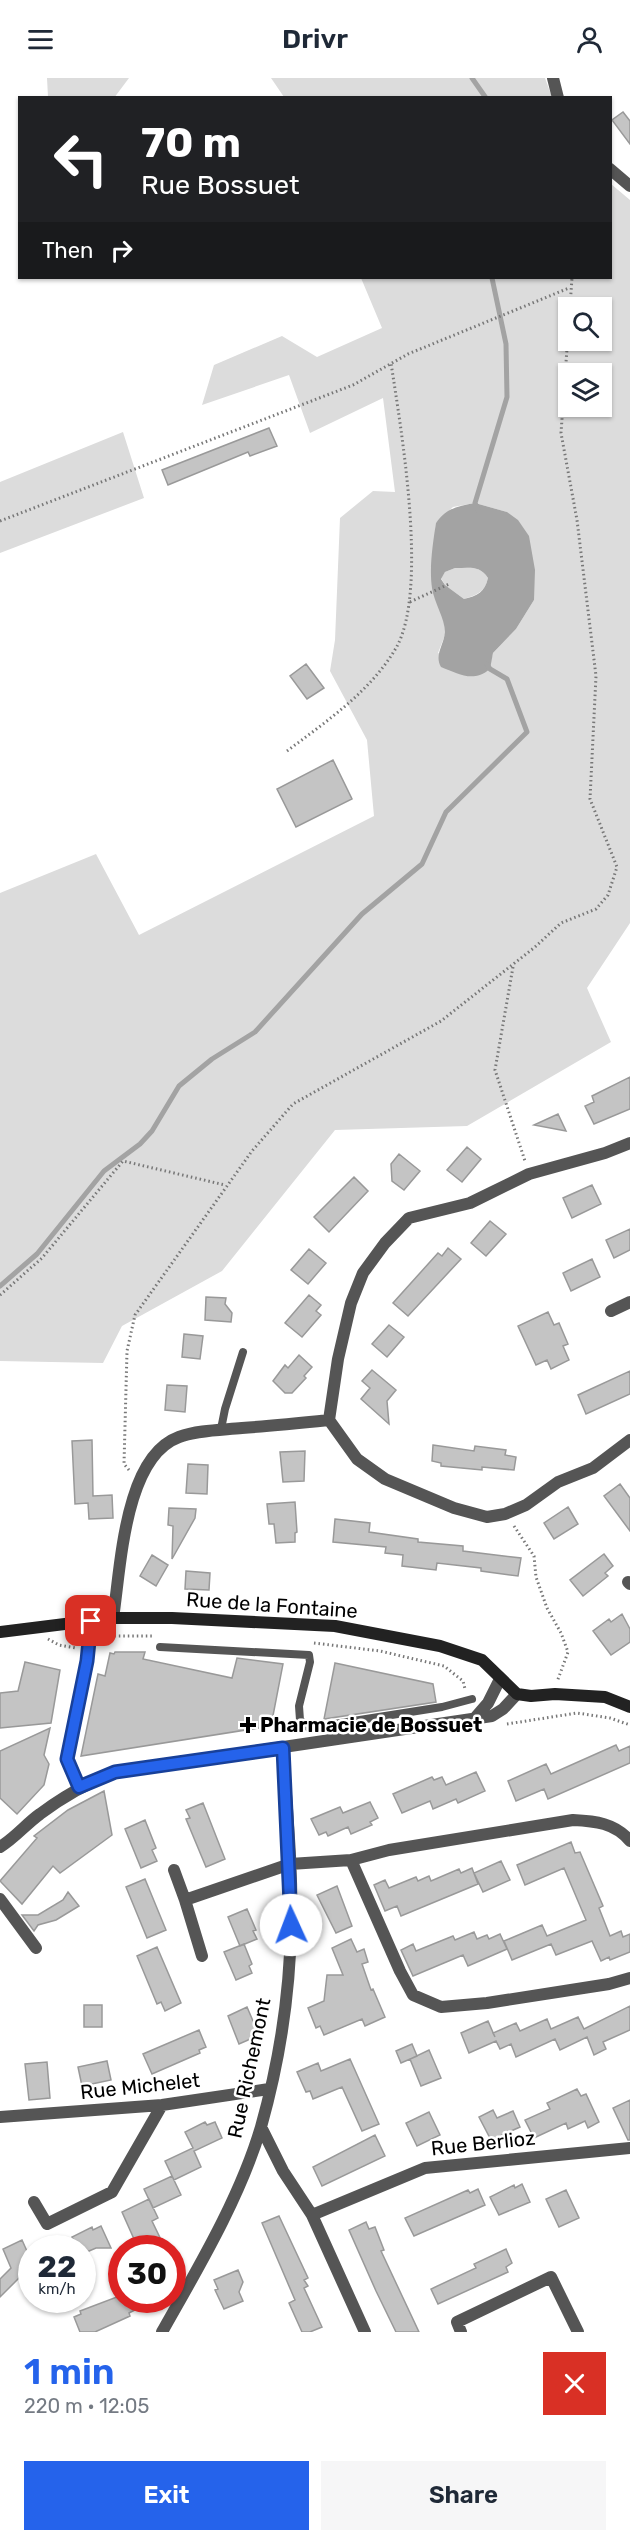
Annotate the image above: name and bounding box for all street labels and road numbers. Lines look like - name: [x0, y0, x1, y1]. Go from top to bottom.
- street label: Rue de la Fontaine: [185, 1587, 359, 1623]
- street label: Rue Richemont: [222, 1996, 276, 2140]
- street label: Rue Michelet: [79, 2068, 201, 2104]
- street label: Rue Berlioz: [430, 2126, 536, 2160]

